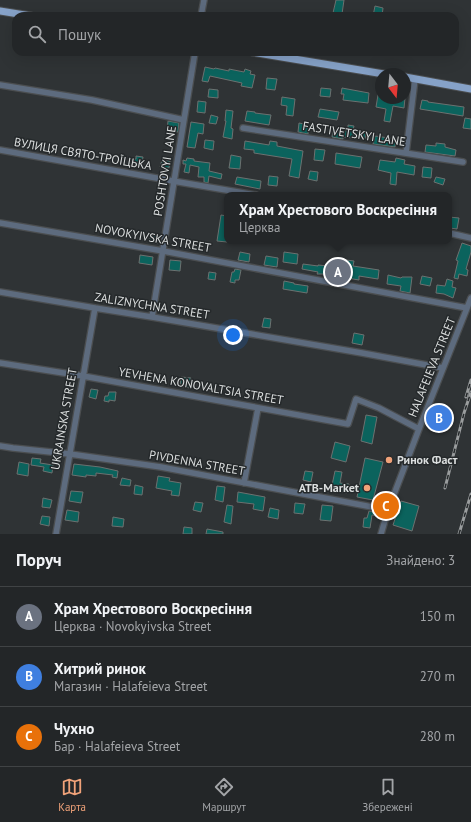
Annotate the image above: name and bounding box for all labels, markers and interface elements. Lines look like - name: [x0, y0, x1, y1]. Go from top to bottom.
- search box: [12, 12, 459, 56]
- icon: search: [26, 23, 48, 45]
- text: Пошук: [58, 25, 101, 44]
- north arrow: [375, 68, 411, 104]
- street label: FASTIVETSKYI LANE: [301, 118, 407, 149]
- street label: POSHTOVYI LANE: [150, 125, 179, 217]
- street label: ВУЛИЦЯ СВЯТО-ТРОЇЦЬКА: [13, 134, 153, 173]
- popup: [224, 192, 452, 244]
- text: Храм Хрестового Воскресіння: [239, 200, 437, 219]
- text: Церква: [239, 219, 280, 236]
- street label: NOVOKYIVSKA STREET: [94, 220, 213, 255]
- pin: A: [325, 257, 351, 287]
- street label: ZALIZNYCHNA STREET: [93, 289, 211, 322]
- street label: HALAFEIEVA STREET: [405, 314, 459, 419]
- your location: [223, 325, 243, 345]
- street label: YEVHENA KONOVALTSIA STREET: [117, 364, 285, 407]
- street label: UKRAINSKA STREET: [47, 366, 80, 471]
- pin: B: [426, 403, 452, 433]
- street label: PIVDENNA STREET: [148, 447, 246, 478]
- place label: Ринок Фаст: [397, 452, 458, 467]
- marker: Ринок Фаст: [384, 455, 394, 465]
- place label: ATB-Market: [299, 480, 360, 495]
- marker: ATB-Market: [362, 483, 372, 493]
- pin: C: [373, 491, 399, 521]
- text: Поруч: [16, 549, 62, 571]
- text: Знайдено: 3: [386, 552, 455, 569]
- text: Храм Хрестового Воскресіння: [54, 599, 252, 618]
- text: A: [25, 608, 33, 625]
- text: 150 m: [420, 608, 455, 625]
- text: Церква · Novokyivska Street: [54, 618, 211, 635]
- text: Хитрий ринок: [54, 659, 146, 678]
- text: B: [25, 668, 33, 685]
- text: 270 m: [420, 668, 455, 685]
- text: Магазин · Halafeieva Street: [54, 678, 207, 695]
- text: Чухно: [54, 719, 94, 738]
- text: C: [25, 728, 33, 745]
- text: 280 m: [420, 728, 455, 745]
- text: Бар · Halafeieva Street: [54, 738, 180, 755]
- tab: Карта: [58, 776, 86, 814]
- tab: Маршрут: [202, 776, 246, 814]
- tab: Збережені: [362, 776, 413, 814]

